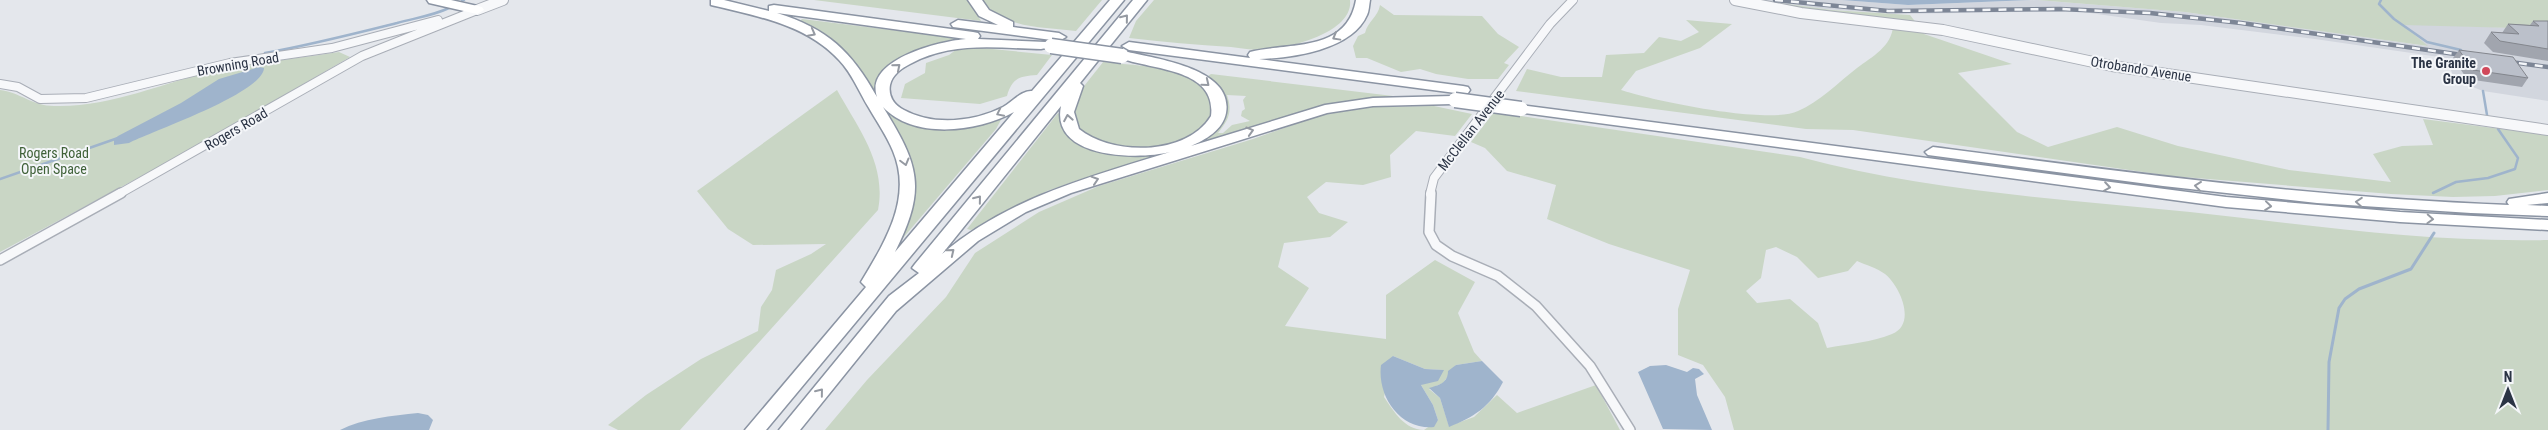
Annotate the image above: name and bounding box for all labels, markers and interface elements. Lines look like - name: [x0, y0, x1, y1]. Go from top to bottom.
- one-way arrow: [1119, 15, 1128, 24]
- one-way arrow: [807, 27, 816, 37]
- one-way arrow: [1332, 31, 1341, 41]
- street label: Browning Road: [196, 49, 280, 79]
- street label: Otrobando Avenue: [2090, 53, 2193, 85]
- place label: The Granite Group: [2411, 55, 2476, 87]
- one-way arrow: [891, 64, 900, 73]
- marker: The Granite Group: [2480, 65, 2492, 77]
- one-way arrow: [1200, 78, 1209, 86]
- street label: McClellan Avenue: [1434, 86, 1508, 174]
- street label: Rogers Road: [202, 105, 270, 153]
- one-way arrow: [996, 107, 1005, 117]
- one-way arrow: [1064, 114, 1074, 123]
- one-way arrow: [1245, 126, 1254, 136]
- park label: Rogers Road Open Space: [19, 145, 89, 177]
- one-way arrow: [899, 158, 910, 167]
- one-way arrow: [1090, 175, 1099, 185]
- one-way arrow: [2102, 181, 2111, 191]
- one-way arrow: [2193, 181, 2201, 192]
- one-way arrow: [972, 195, 981, 204]
- one-way arrow: [2355, 197, 2363, 208]
- one-way arrow: [2264, 200, 2272, 211]
- one-way arrow: [2426, 214, 2434, 225]
- one-way arrow: [945, 250, 954, 258]
- north arrow: [2483, 365, 2533, 415]
- text: N: [2504, 369, 2512, 385]
- one-way arrow: [814, 389, 822, 398]

